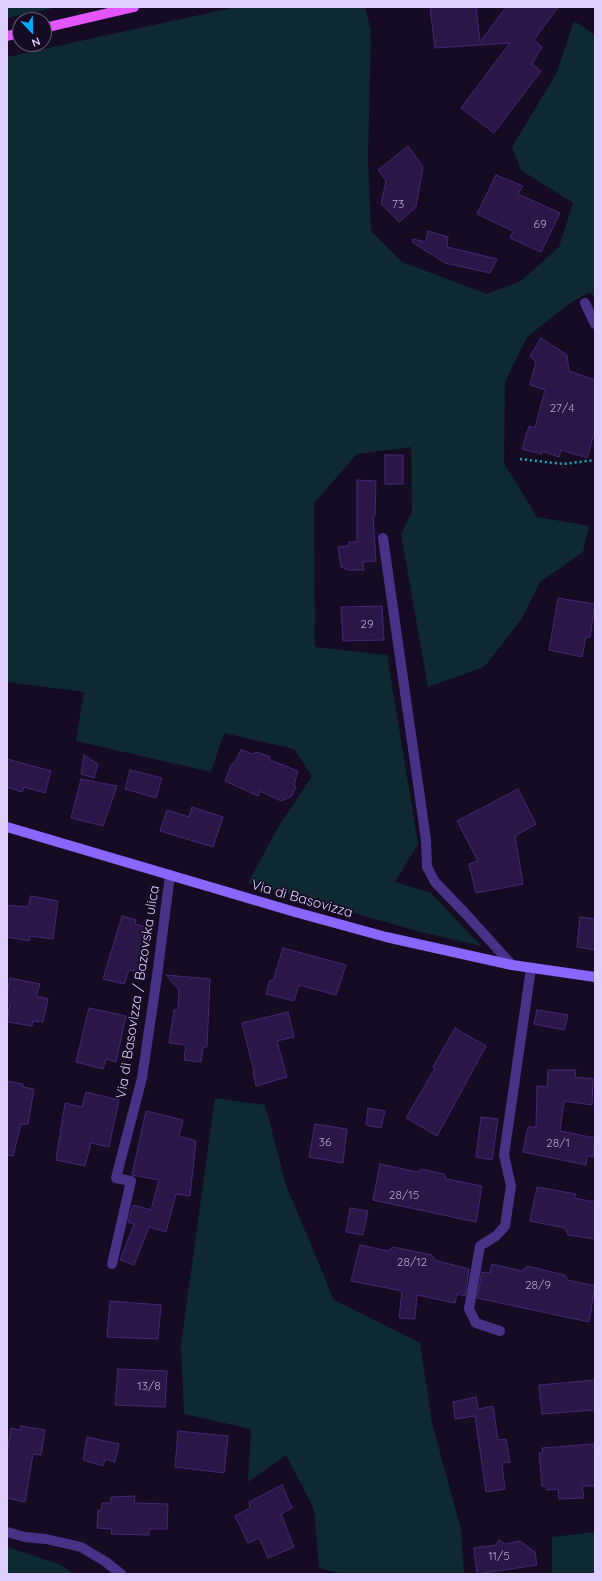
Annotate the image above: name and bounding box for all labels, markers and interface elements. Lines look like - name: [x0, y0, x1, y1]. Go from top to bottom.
- north arrow: [12, 12, 52, 52]
- text: N: [30, 34, 42, 50]
- house number: 73: [392, 197, 404, 211]
- house number: 69: [533, 217, 547, 231]
- house number: 27/4: [549, 401, 575, 415]
- house number: 29: [360, 617, 374, 631]
- street label: Via di Basovizza: [249, 876, 355, 922]
- street label: Via di Basovizza / Bazovska ulica: [113, 884, 163, 1100]
- house number: 36: [319, 1135, 331, 1149]
- house number: 28/1: [546, 1136, 570, 1150]
- house number: 28/15: [389, 1188, 419, 1202]
- house number: 28/12: [397, 1255, 427, 1269]
- house number: 28/9: [525, 1278, 551, 1292]
- house number: 13/8: [137, 1379, 161, 1393]
- house number: 11/5: [488, 1549, 510, 1563]

